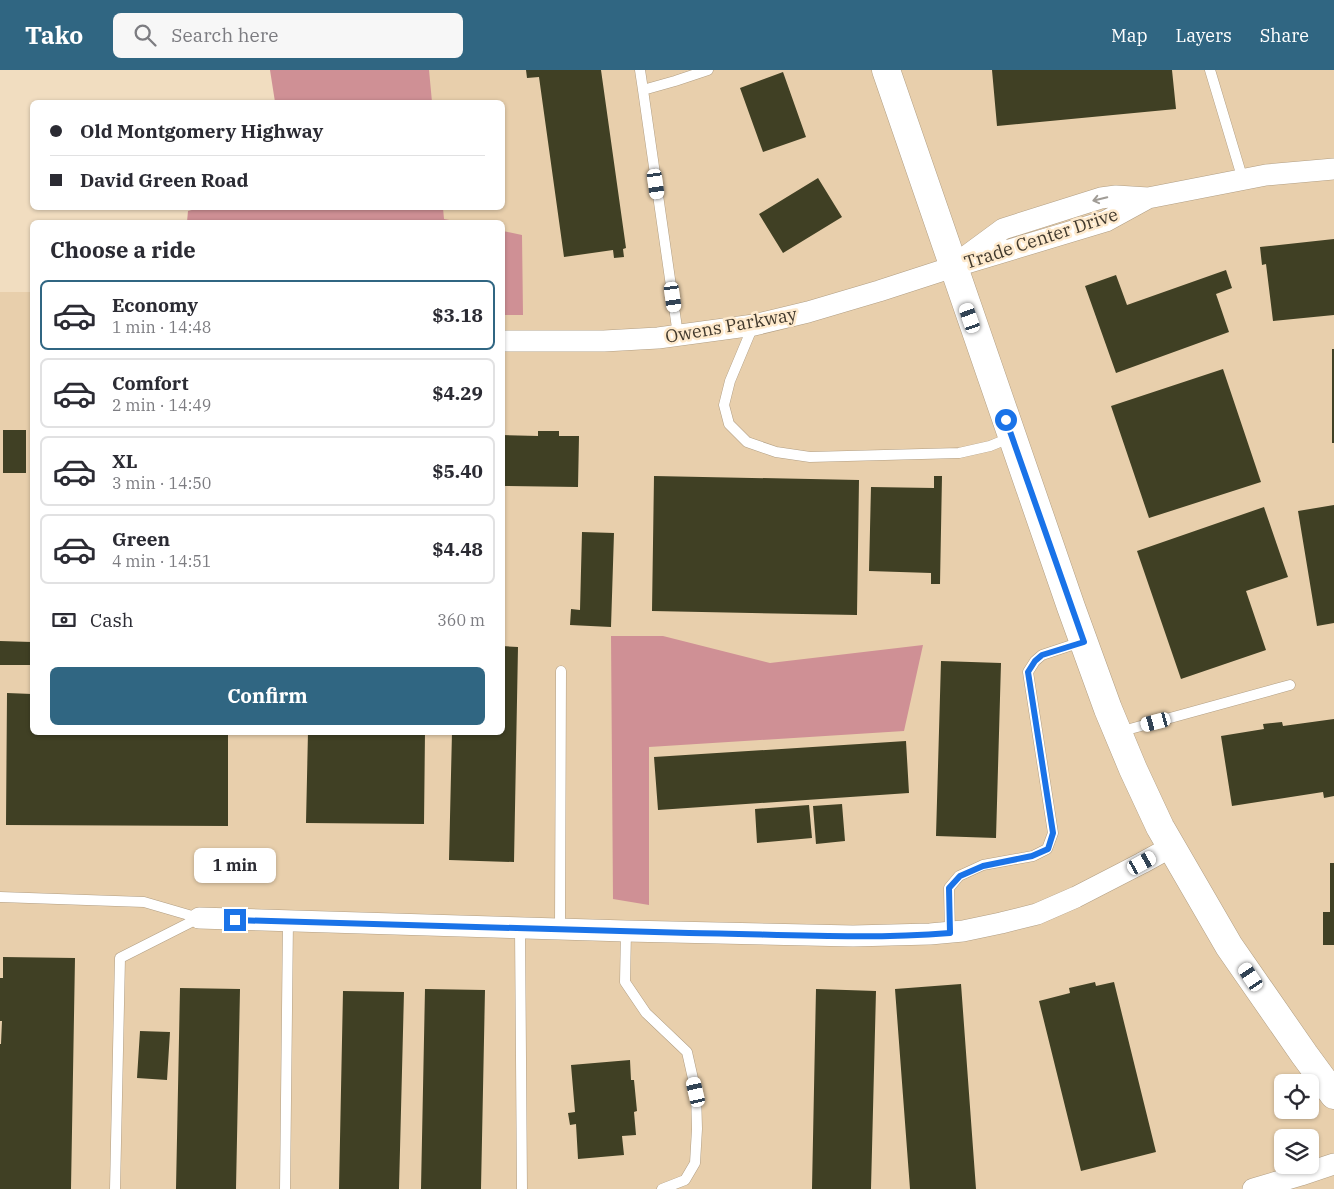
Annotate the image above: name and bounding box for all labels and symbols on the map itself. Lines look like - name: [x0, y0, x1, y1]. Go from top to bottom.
- car: [646, 168, 665, 200]
- one-way arrow: [1092, 195, 1108, 205]
- street label: Trade Center Drive: [961, 202, 1121, 274]
- car: [663, 281, 682, 313]
- car: [958, 301, 981, 335]
- street label: Owens Parkway: [663, 302, 799, 348]
- route start: [995, 409, 1017, 431]
- car: [1139, 711, 1172, 733]
- callout: 1 min: [194, 848, 276, 882]
- car: [1125, 849, 1158, 877]
- route end: [224, 909, 246, 931]
- car: [1236, 960, 1265, 994]
- car: [685, 1076, 706, 1108]

